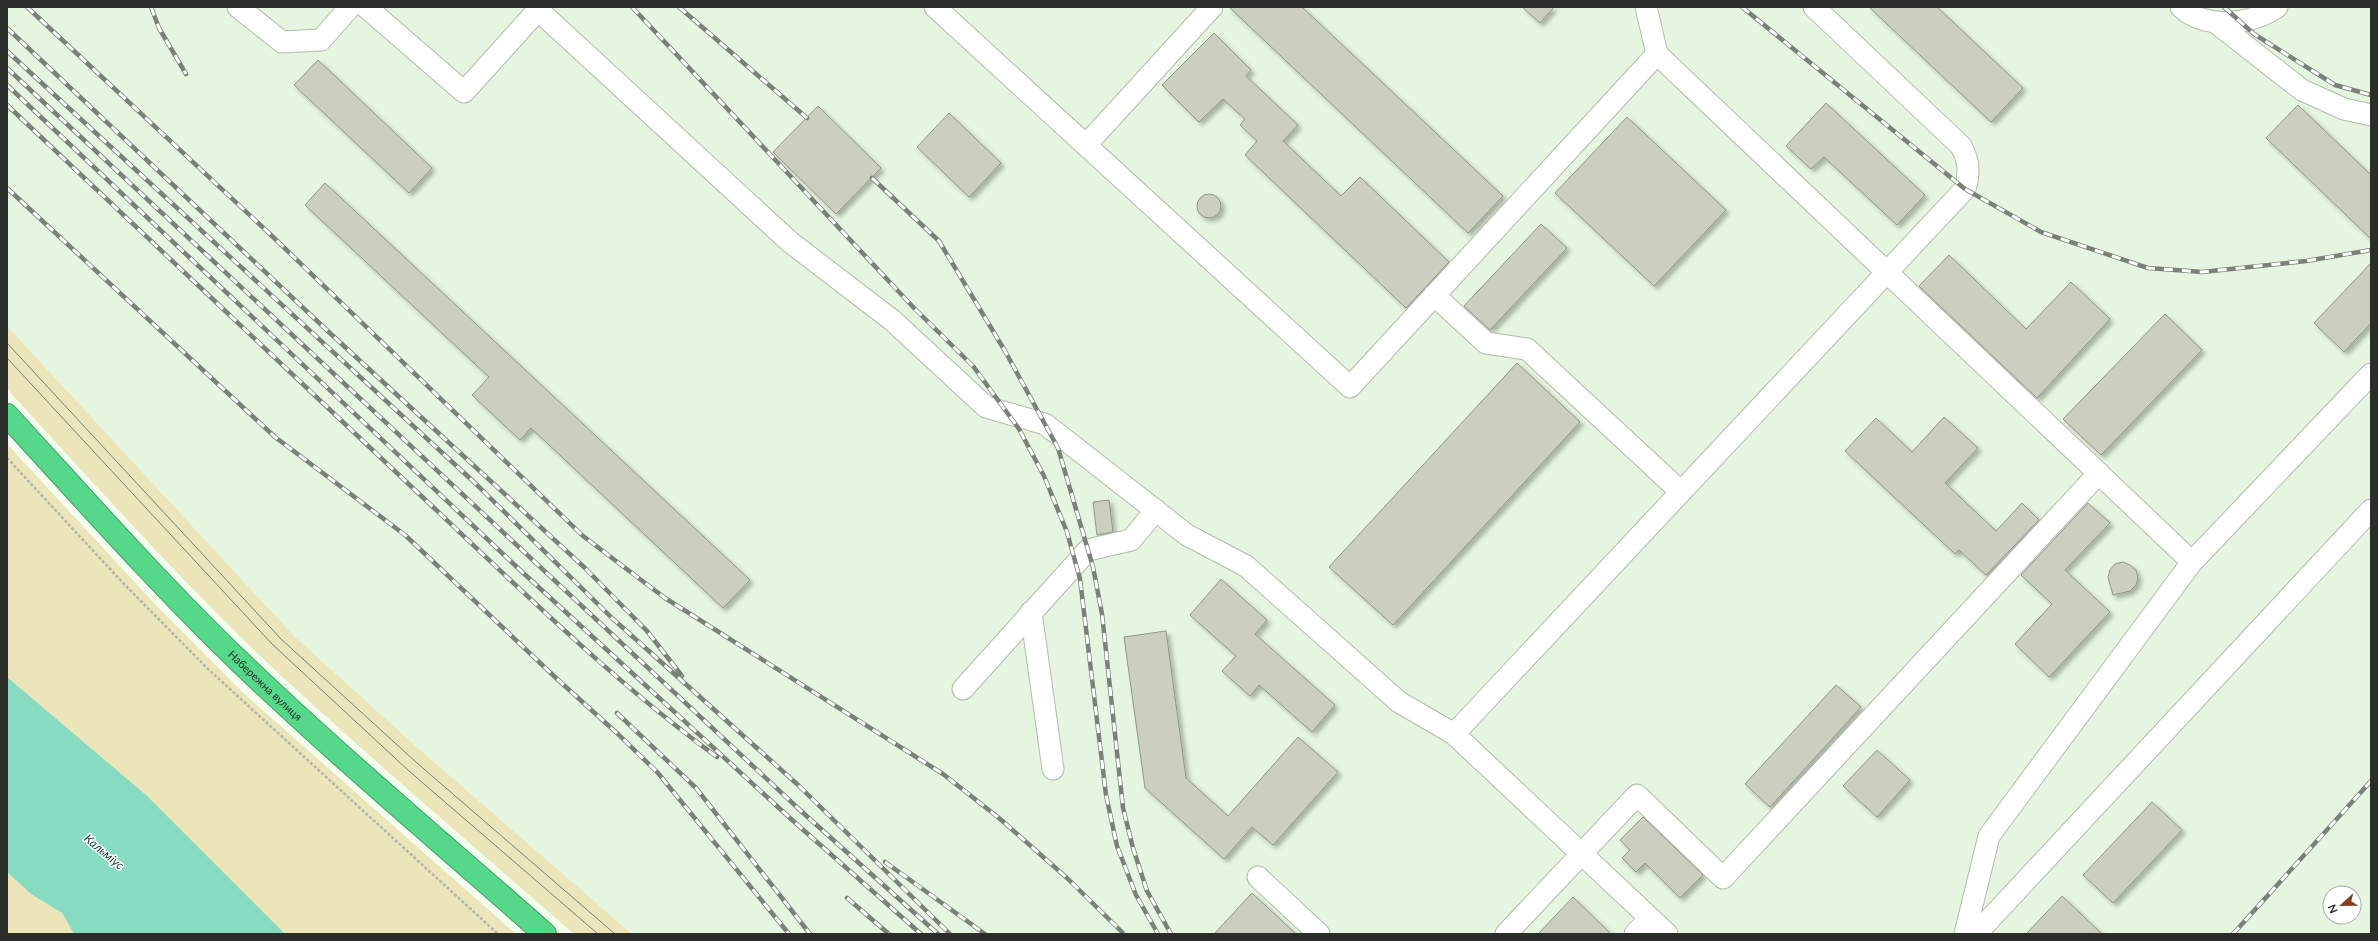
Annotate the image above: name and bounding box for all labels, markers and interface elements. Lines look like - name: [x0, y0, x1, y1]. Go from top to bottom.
- street label: Набережна вулиця: [226, 647, 305, 723]
- water label: Кальміус: [81, 831, 128, 873]
- north arrow: [2322, 885, 2362, 925]
- text: N: [2325, 903, 2340, 915]

